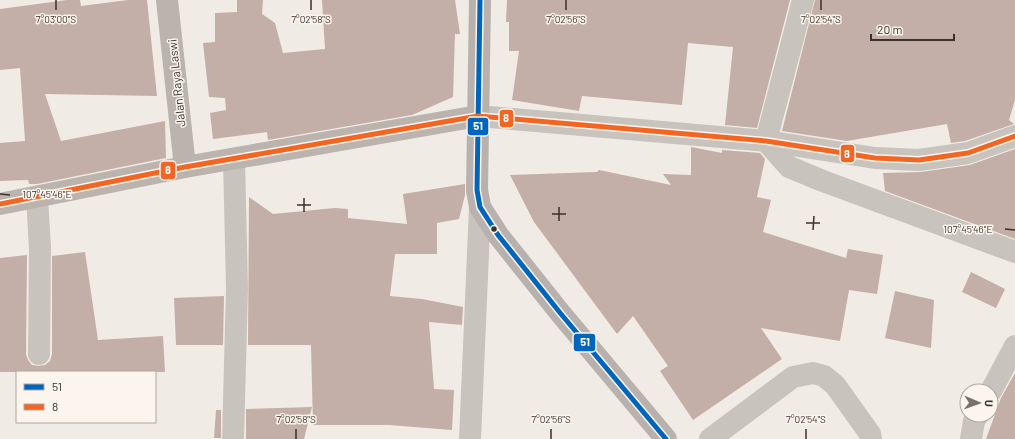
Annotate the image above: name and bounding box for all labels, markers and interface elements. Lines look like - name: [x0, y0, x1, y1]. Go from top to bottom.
- text: 7°03'00"S: [36, 13, 76, 25]
- text: 7°02'58"S: [291, 13, 331, 25]
- text: 7°02'56"S: [546, 13, 586, 25]
- text: 7°02'54"S: [801, 13, 841, 25]
- scale bar: [871, 16, 954, 42]
- text: 20 m: [877, 22, 903, 36]
- street label: Jalan Raya Laswi: [164, 38, 188, 128]
- line badge: 8: [499, 109, 514, 128]
- text: 8: [503, 111, 509, 124]
- line badge: 51: [467, 117, 489, 136]
- text: 51: [473, 119, 483, 132]
- line badge: 8: [840, 144, 855, 163]
- text: 8: [844, 147, 850, 160]
- line badge: 8: [160, 161, 176, 180]
- text: 8: [165, 163, 171, 176]
- text: 107°45'46"E: [23, 188, 71, 200]
- text: 107°45'46"E: [944, 223, 992, 235]
- unlabelled marker: [489, 224, 499, 234]
- line badge: 51: [573, 333, 596, 352]
- text: 51: [580, 335, 590, 348]
- legend: [16, 371, 156, 423]
- text: 51: [52, 379, 62, 393]
- north arrow: [959, 383, 999, 423]
- text: 8: [52, 399, 58, 413]
- text: U: [983, 400, 996, 407]
- text: 7°02'58"S: [276, 413, 316, 425]
- text: 7°02'56"S: [531, 413, 571, 425]
- text: 7°02'54"S: [786, 413, 826, 425]

